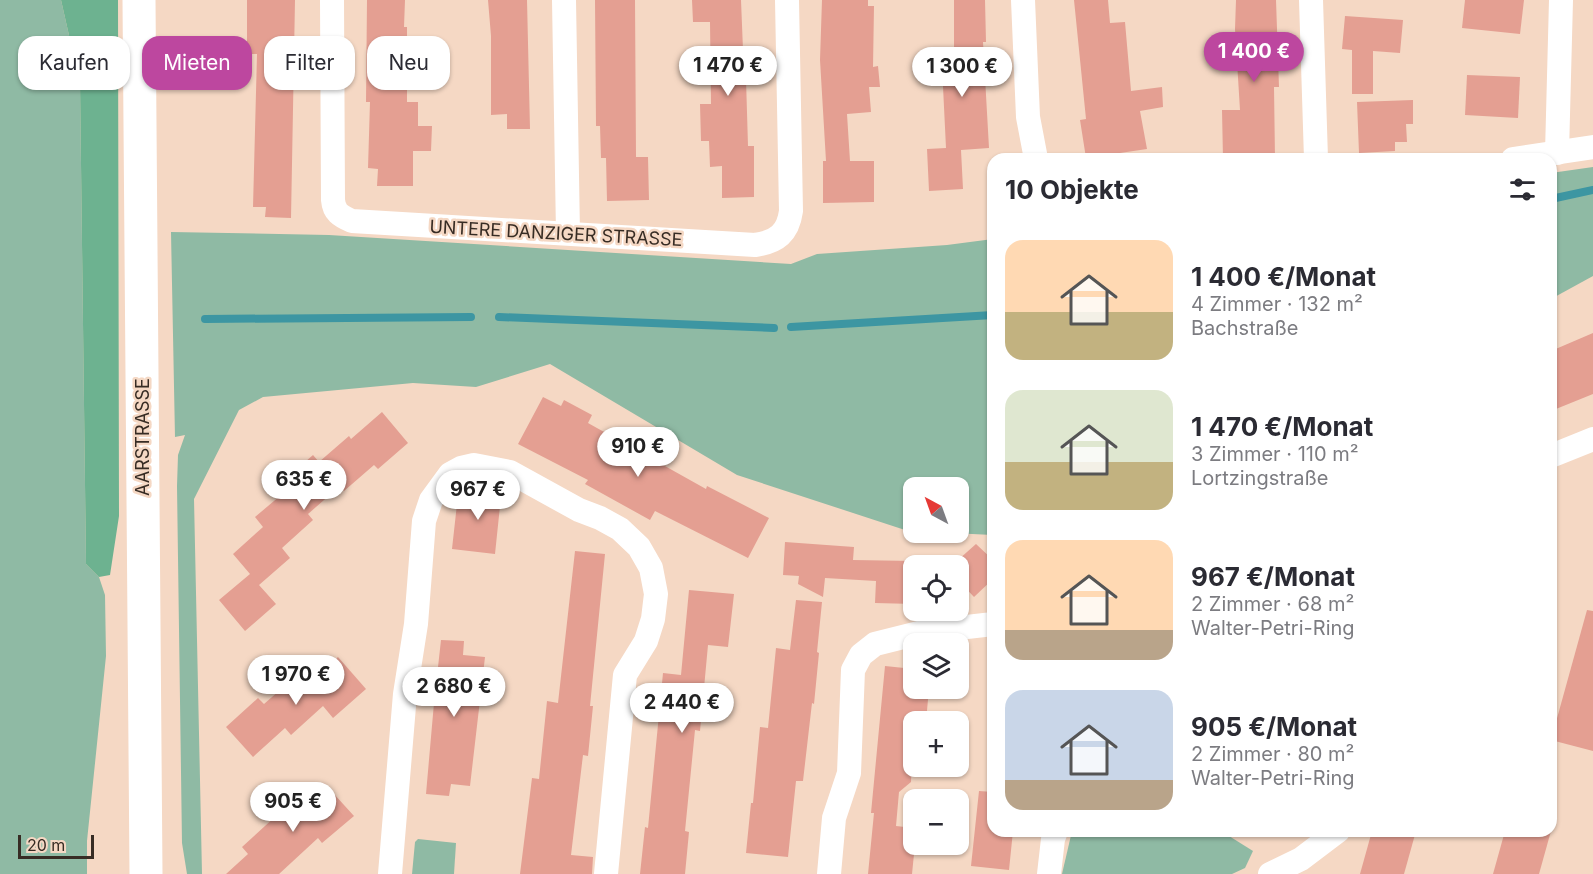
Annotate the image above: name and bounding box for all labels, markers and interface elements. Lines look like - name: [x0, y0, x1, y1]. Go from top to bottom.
- pin: 1 400 €: [1199, 32, 1309, 83]
- chip: Kaufen: [18, 36, 130, 90]
- chip: Mieten: [142, 36, 252, 90]
- chip: Filter: [264, 36, 355, 90]
- chip: Neu: [367, 36, 450, 90]
- text: 1 400 €: [1218, 39, 1290, 63]
- pin: 1 470 €: [673, 46, 783, 97]
- pin: 1 300 €: [907, 47, 1017, 98]
- text: 1 470 €: [693, 53, 763, 77]
- text: 1 300 €: [926, 54, 998, 78]
- icon: filters: [1506, 173, 1539, 206]
- text: 10 Objekte: [1005, 174, 1139, 205]
- street label: UNTERE DANZIGER STRASSE: [429, 216, 683, 250]
- text: 1 400 €/Monat: [1191, 261, 1376, 292]
- icon: home: [1053, 264, 1125, 336]
- text: 4 Zimmer · 132 m²: [1191, 292, 1363, 316]
- text: Bachstraße: [1191, 316, 1298, 340]
- street label: AARSTRASSE: [132, 378, 153, 496]
- text: 1 470 €/Monat: [1191, 411, 1373, 442]
- icon: home: [1053, 414, 1125, 486]
- pin: 910 €: [596, 427, 680, 478]
- text: 910 €: [611, 434, 665, 458]
- text: 3 Zimmer · 110 m²: [1191, 442, 1359, 466]
- pin: 635 €: [262, 460, 346, 511]
- text: Lortzingstraße: [1191, 466, 1329, 490]
- text: 635 €: [275, 467, 333, 491]
- pin: 967 €: [436, 470, 520, 521]
- text: 967 €: [450, 477, 506, 501]
- north arrow: [903, 477, 969, 543]
- map controls: [903, 477, 969, 855]
- button: locate: [903, 555, 969, 621]
- text: 967 €/Monat: [1191, 561, 1355, 592]
- icon: home: [1053, 564, 1125, 636]
- text: 2 Zimmer · 68 m²: [1191, 592, 1354, 616]
- text: Walter-Petri-Ring: [1191, 616, 1355, 640]
- button: layers: [903, 633, 969, 699]
- pin: 1 970 €: [241, 655, 351, 706]
- text: 1 970 €: [261, 662, 331, 686]
- pin: 2 680 €: [399, 667, 509, 718]
- text: 2 680 €: [416, 674, 492, 698]
- pin: 2 440 €: [627, 683, 737, 734]
- text: 2 440 €: [644, 690, 720, 714]
- button: +: [903, 711, 969, 777]
- text: 905 €/Monat: [1191, 711, 1357, 742]
- icon: home: [1053, 714, 1125, 786]
- text: 2 Zimmer · 80 m²: [1191, 742, 1354, 766]
- text: Walter-Petri-Ring: [1191, 766, 1355, 790]
- pin: 905 €: [251, 782, 335, 833]
- text: 905 €: [264, 789, 322, 813]
- button: −: [903, 789, 969, 855]
- scale bar: [18, 832, 94, 860]
- text: 20 m: [27, 835, 65, 855]

